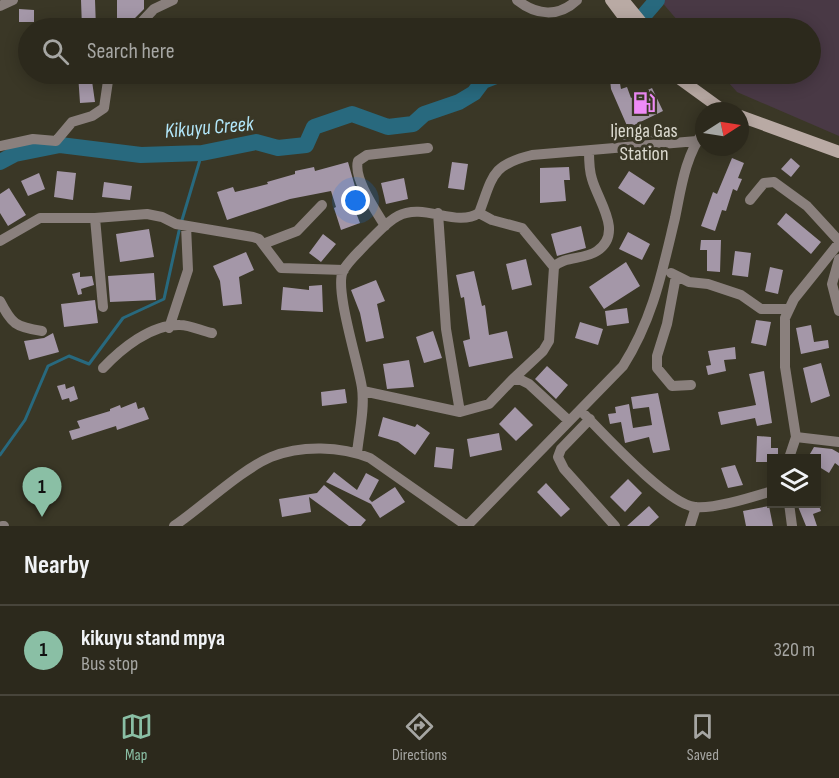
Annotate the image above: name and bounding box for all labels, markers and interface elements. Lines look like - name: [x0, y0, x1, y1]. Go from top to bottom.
- search box: [18, 18, 821, 84]
- icon: search: [39, 35, 72, 68]
- text: Search here: [87, 38, 174, 65]
- fuel station icon: Ijenga Gas Station: [631, 90, 657, 116]
- north arrow: [695, 102, 749, 156]
- water label: Kikuyu Creek: [164, 111, 256, 144]
- place label: Ijenga Gas Station: [610, 119, 678, 166]
- your location: [341, 186, 370, 215]
- map controls: [767, 454, 821, 508]
- button: layers: [767, 454, 821, 508]
- pin: 1: [22, 468, 62, 517]
- text: Nearby: [24, 550, 90, 581]
- text: kikuyu stand mpya: [81, 625, 225, 652]
- text: 1: [40, 638, 47, 662]
- text: 320 m: [773, 638, 815, 662]
- text: Bus stop: [81, 652, 138, 676]
- tab: Map: [120, 710, 153, 765]
- tab: Directions: [392, 710, 447, 765]
- tab: Saved: [686, 710, 719, 765]

